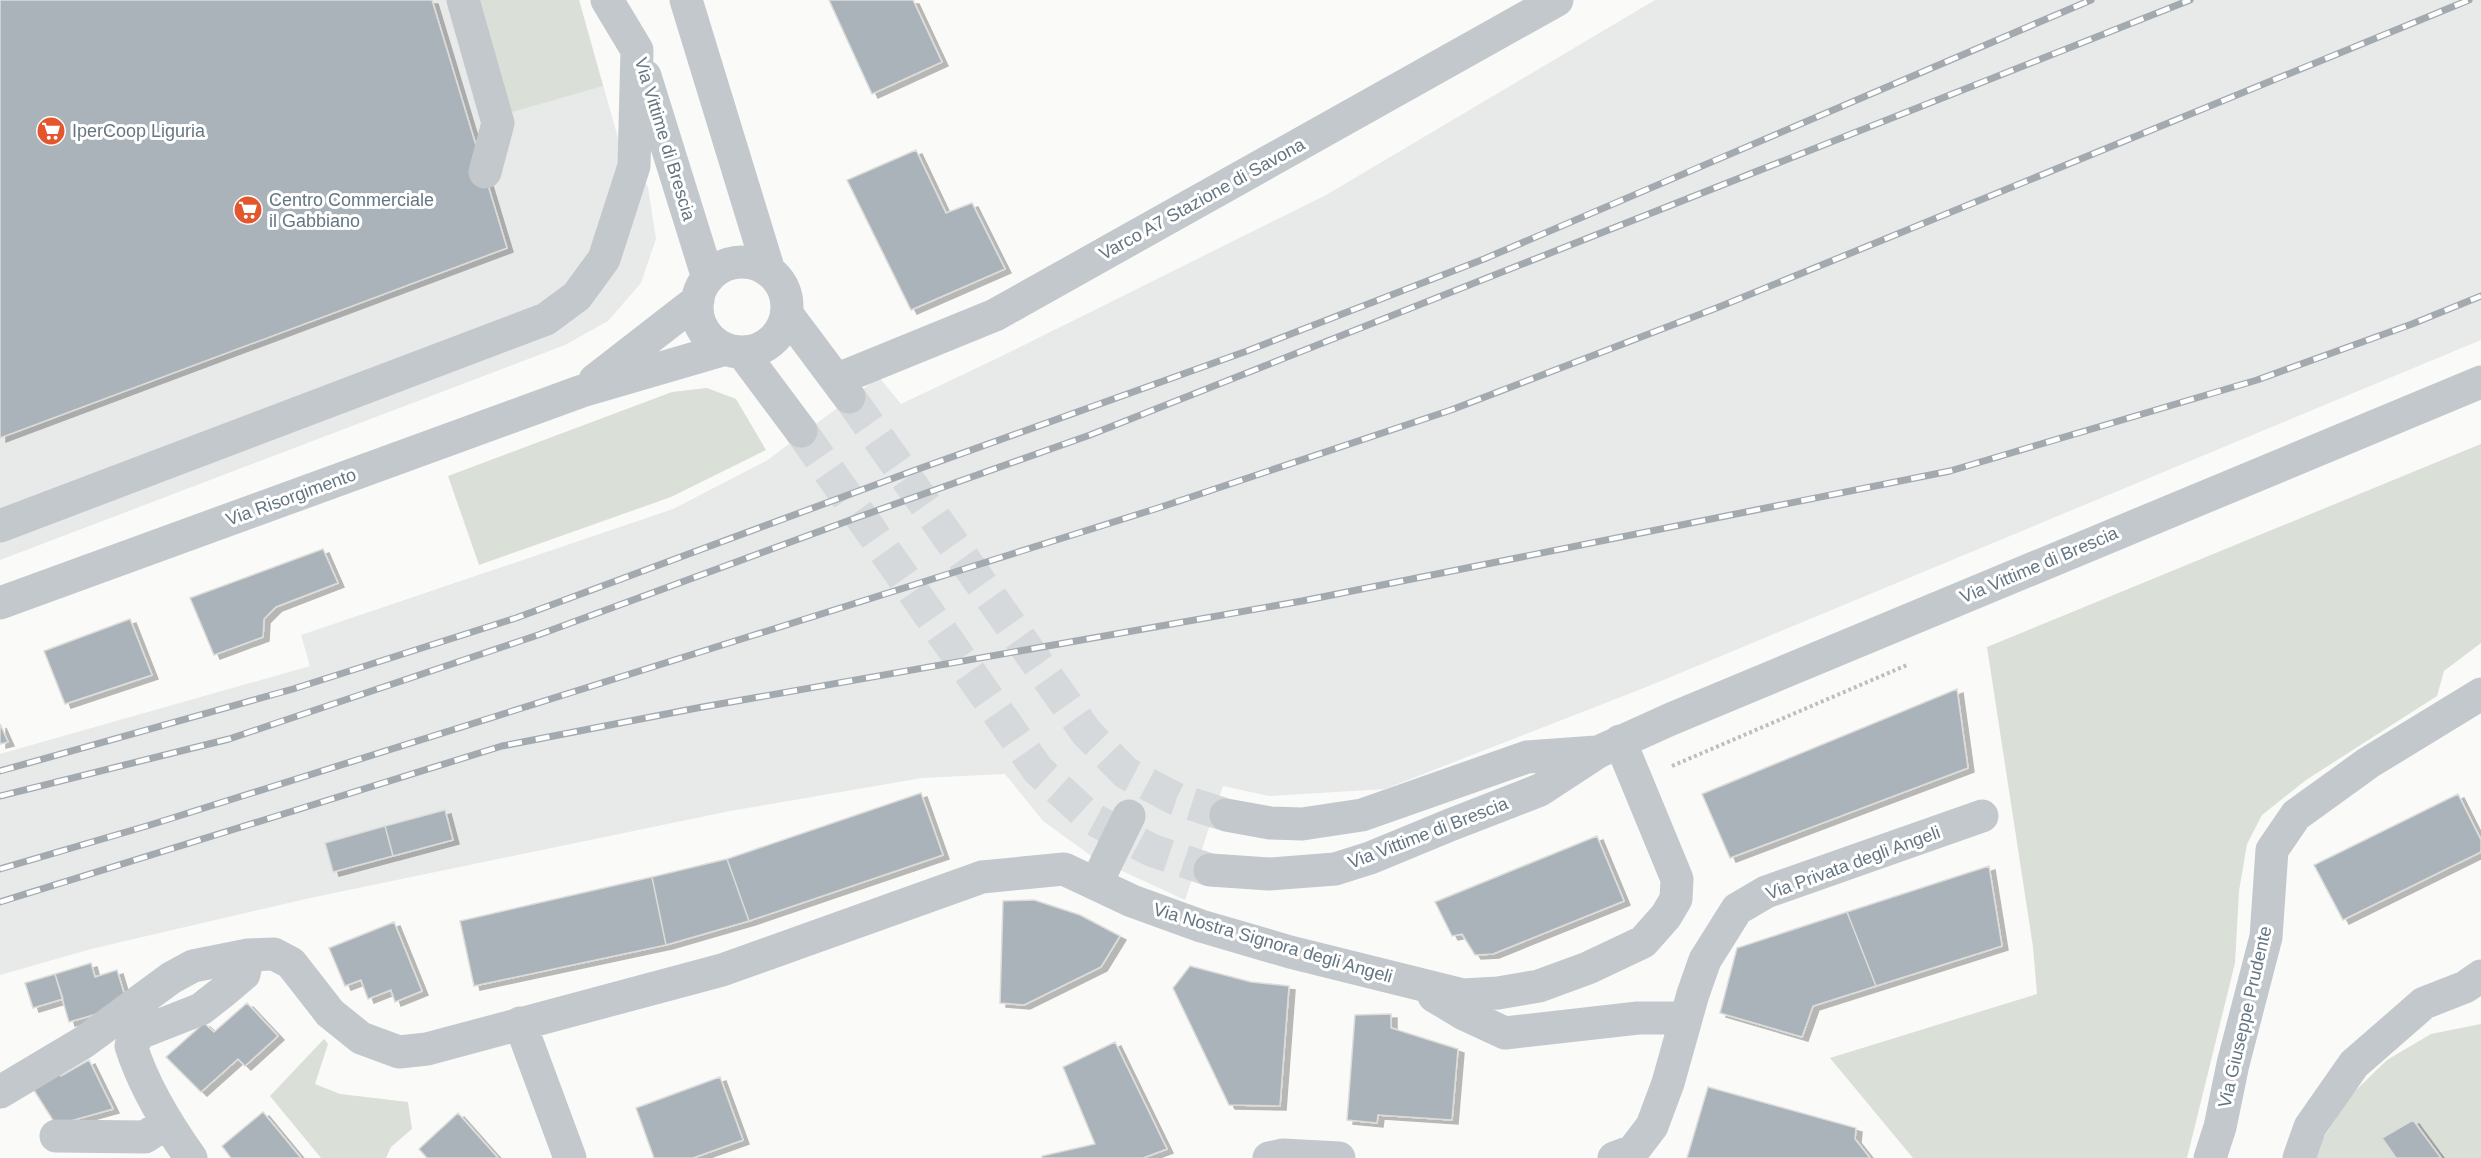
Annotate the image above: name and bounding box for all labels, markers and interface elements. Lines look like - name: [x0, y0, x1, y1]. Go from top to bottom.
- street label: Via Vittime di Brescia: [631, 55, 700, 224]
- supermarket icon: IperCoop Liguria: [35, 115, 67, 147]
- place label: IperCoop Liguria: [72, 121, 206, 141]
- street label: Varco A7 Stazione di Savona: [1096, 134, 1309, 264]
- place label: Centro Commerciale il Gabbiano: [269, 190, 434, 231]
- supermarket icon: Centro Commerciale il Gabbiano: [232, 194, 264, 226]
- street label: Via Risorgimento: [223, 464, 359, 530]
- street label: Via Vittime di Brescia: [1957, 522, 2122, 607]
- street label: Via Vittime di Brescia: [1345, 793, 1512, 873]
- street label: Via Privata degli Angeli: [1763, 822, 1943, 904]
- street label: Via Nostra Signora degli Angeli: [1151, 899, 1395, 987]
- street label: Via Giuseppe Prudente: [2214, 924, 2276, 1110]

